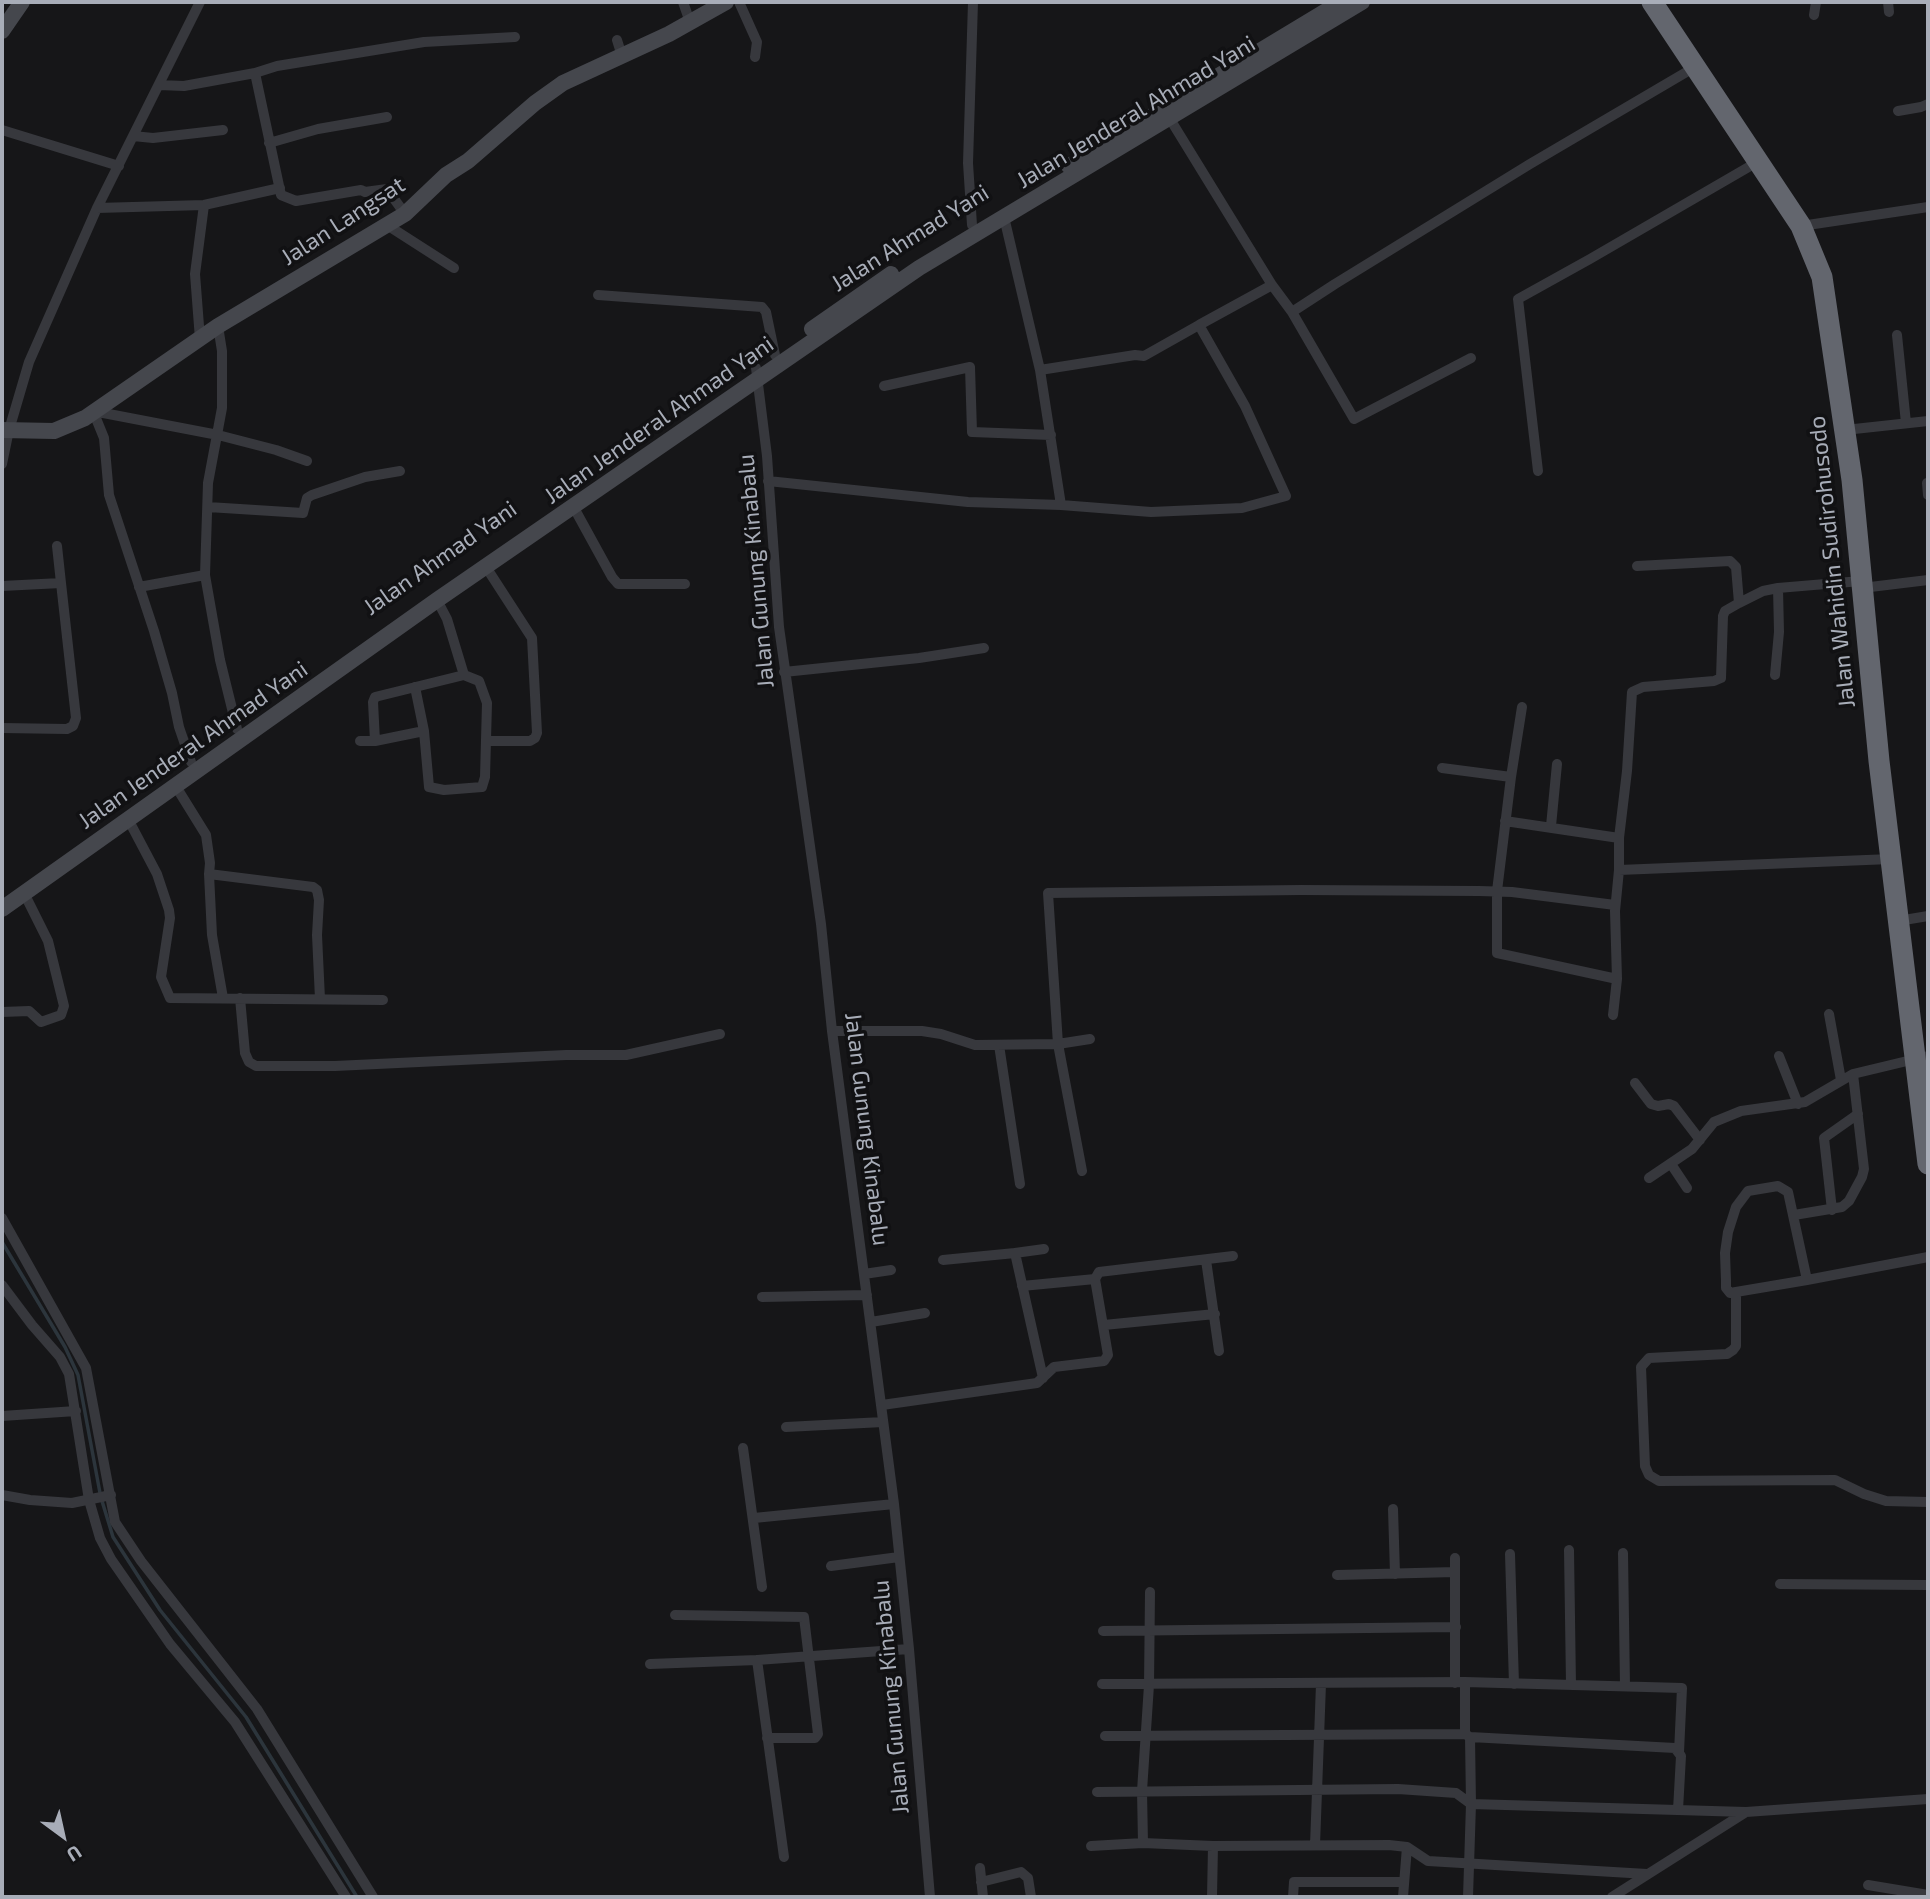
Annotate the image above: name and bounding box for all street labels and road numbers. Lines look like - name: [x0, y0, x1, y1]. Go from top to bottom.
- street label: Jalan Jenderal Ahmad Yani: [1012, 30, 1260, 194]
- street label: Jalan Langsat: [276, 171, 410, 271]
- street label: Jalan Ahmad Yani: [826, 178, 994, 298]
- street label: Jalan Jenderal Ahmad Yani: [539, 330, 779, 510]
- street label: Jalan Wahidin Sudirohusodo: [1803, 415, 1861, 709]
- street label: Jalan Gunung Kinabalu: [732, 453, 780, 689]
- street label: Jalan Ahmad Yani: [358, 495, 522, 621]
- street label: Jalan Jenderal Ahmad Yani: [73, 655, 313, 835]
- street label: Jalan Gunung Kinabalu: [839, 1011, 895, 1247]
- street label: Jalan Gunung Kinabalu: [867, 1579, 915, 1815]

